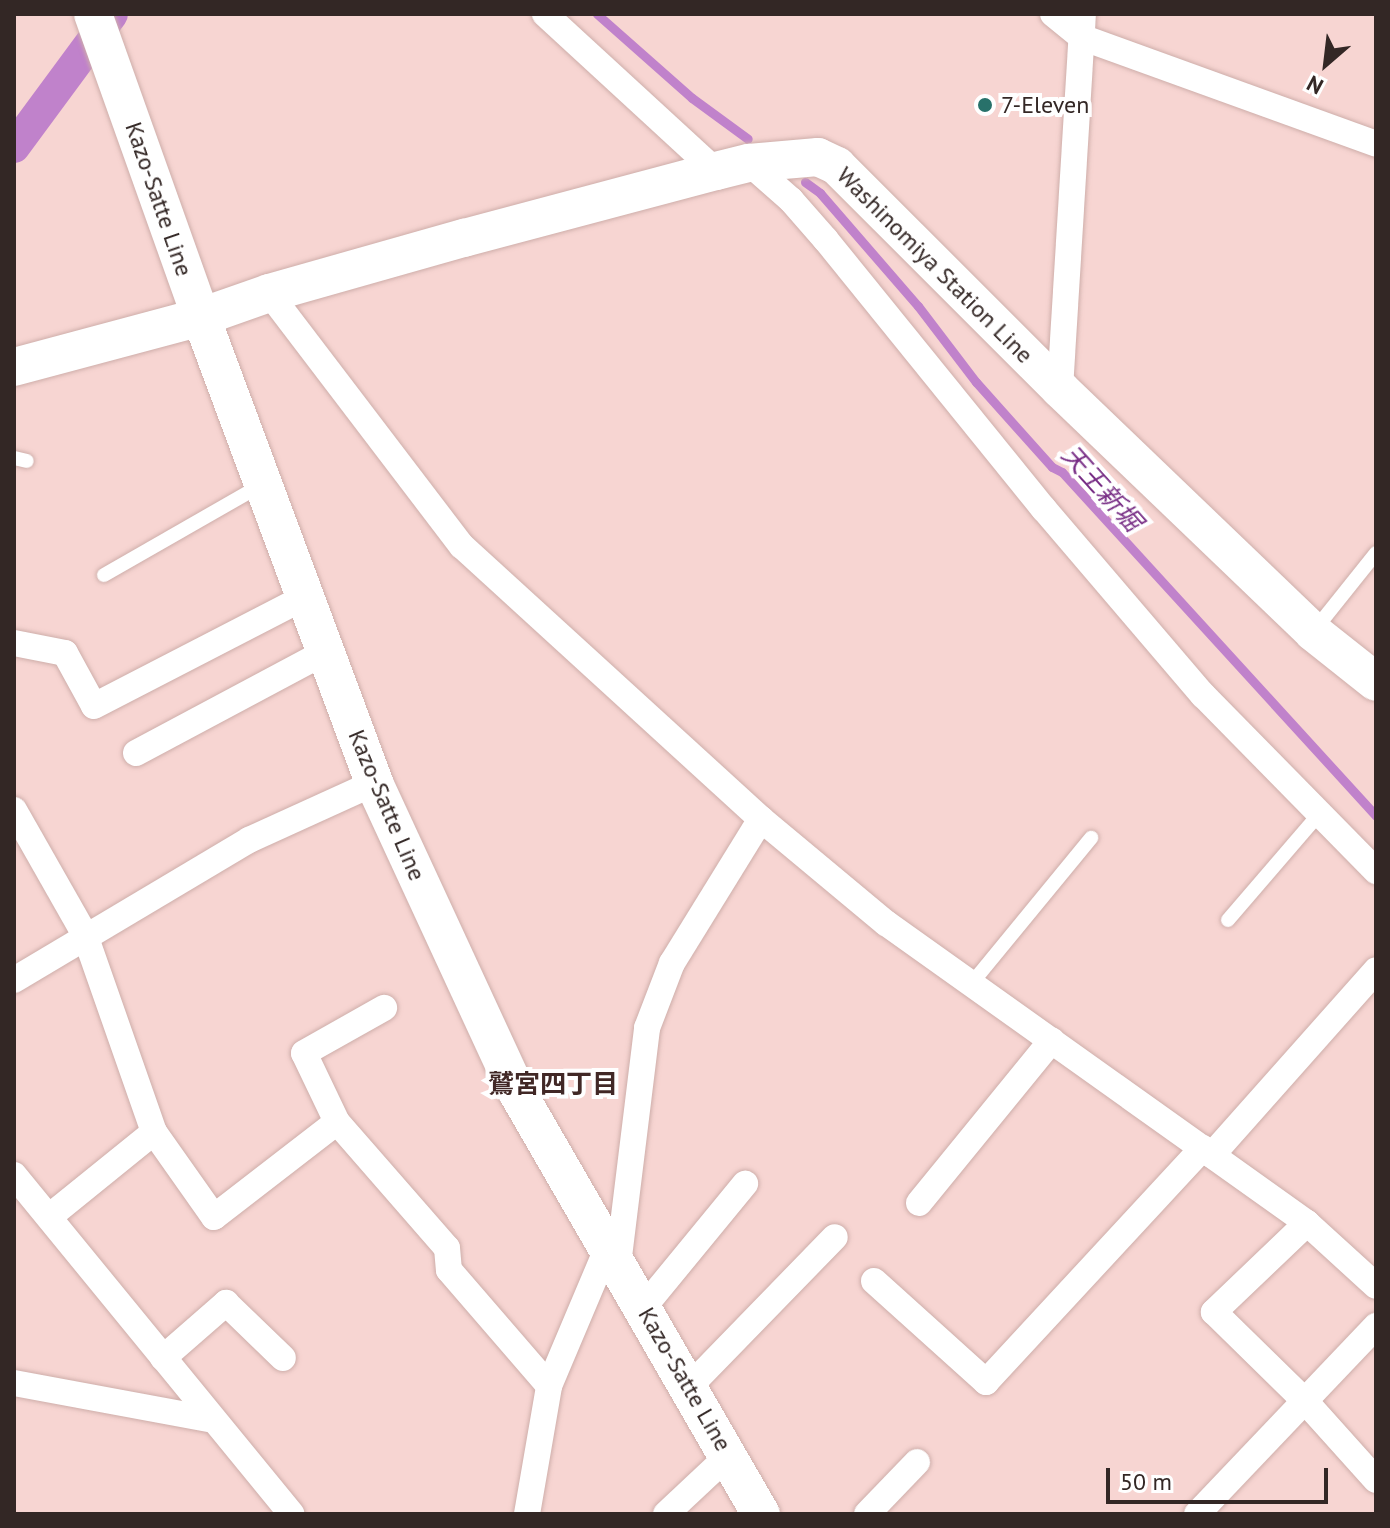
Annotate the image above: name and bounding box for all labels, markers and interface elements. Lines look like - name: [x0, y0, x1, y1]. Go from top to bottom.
- north arrow: [1286, 24, 1366, 104]
- text: N: [1302, 69, 1328, 101]
- place label: 7-Eleven: [1001, 91, 1089, 119]
- marker: 7-Eleven: [976, 96, 994, 114]
- street label: Kazo-Satte Line: [119, 118, 199, 280]
- street label: Washinomiya Station Line: [831, 161, 1039, 369]
- water label: 天王新堀: [1056, 439, 1148, 537]
- street label: Kazo-Satte Line: [342, 725, 432, 885]
- district label: 鷲宮四丁目: [488, 1068, 618, 1100]
- street label: Kazo-Satte Line: [632, 1302, 738, 1456]
- scale bar: [1110, 1452, 1332, 1502]
- text: 50 m: [1120, 1466, 1172, 1497]

